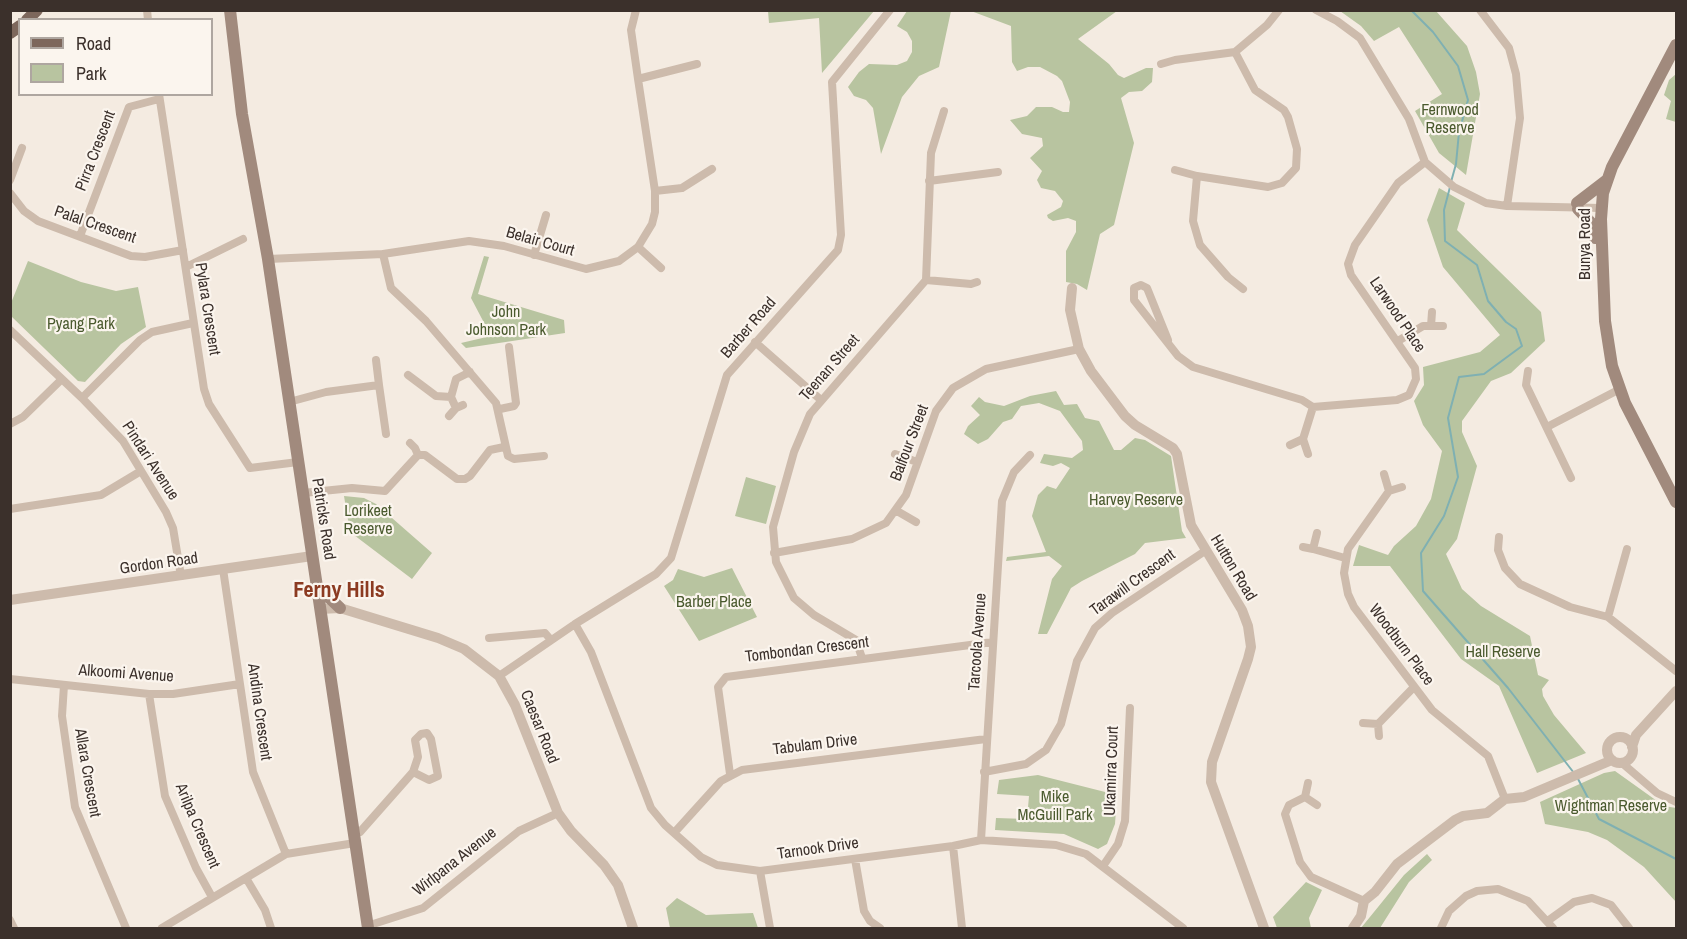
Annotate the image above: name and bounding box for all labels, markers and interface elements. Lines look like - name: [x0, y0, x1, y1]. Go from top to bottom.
- legend: [18, 18, 213, 96]
- text: Road: [76, 31, 111, 56]
- text: Park: [76, 61, 106, 86]
- park label: Fernwood Reserve: [1421, 101, 1479, 139]
- street label: Pirra Crescent: [72, 108, 120, 194]
- street label: Palal Crescent: [52, 202, 138, 248]
- street label: Bunya Road: [1576, 208, 1596, 280]
- street label: Belair Court: [504, 223, 576, 261]
- street label: Pylara Crescent: [190, 261, 224, 357]
- street label: Larwood Place: [1365, 274, 1429, 356]
- street label: Barber Road: [717, 294, 781, 362]
- park label: John Johnson Park: [466, 303, 546, 341]
- park label: Pyang Park: [47, 315, 115, 335]
- street label: Teenan Street: [796, 331, 864, 405]
- street label: Balfour Street: [887, 402, 933, 484]
- street label: Pindari Avenue: [117, 418, 183, 504]
- street label: Patricks Road: [307, 477, 339, 561]
- park label: Harvey Reserve: [1089, 491, 1183, 511]
- park label: Lorikeet Reserve: [344, 502, 392, 540]
- street label: Hutton Road: [1206, 531, 1260, 605]
- street label: Tarawill Crescent: [1087, 546, 1179, 620]
- street label: Gordon Road: [119, 549, 199, 579]
- district label: Ferny Hills: [293, 578, 385, 604]
- park label: Barber Place: [676, 593, 752, 613]
- street label: Tarcoola Avenue: [965, 593, 991, 691]
- street label: Woodburn Place: [1364, 601, 1438, 689]
- street label: Tombondan Crescent: [744, 633, 870, 667]
- park label: Hall Reserve: [1465, 643, 1541, 663]
- street label: Alkoomi Avenue: [78, 661, 174, 687]
- street label: Andina Crescent: [243, 662, 275, 762]
- street label: Caesar Road: [516, 688, 562, 766]
- street label: Ukamirra Court: [1101, 726, 1123, 816]
- street label: Allara Crescent: [70, 727, 104, 819]
- street label: Tabulam Drive: [772, 730, 858, 760]
- street label: Arilpa Crescent: [170, 781, 224, 871]
- park label: Mike McGuill Park: [1017, 788, 1093, 826]
- park label: Wightman Reserve: [1555, 797, 1667, 817]
- street label: Wirlpana Avenue: [410, 824, 500, 900]
- street label: Tarnook Drive: [776, 834, 860, 864]

